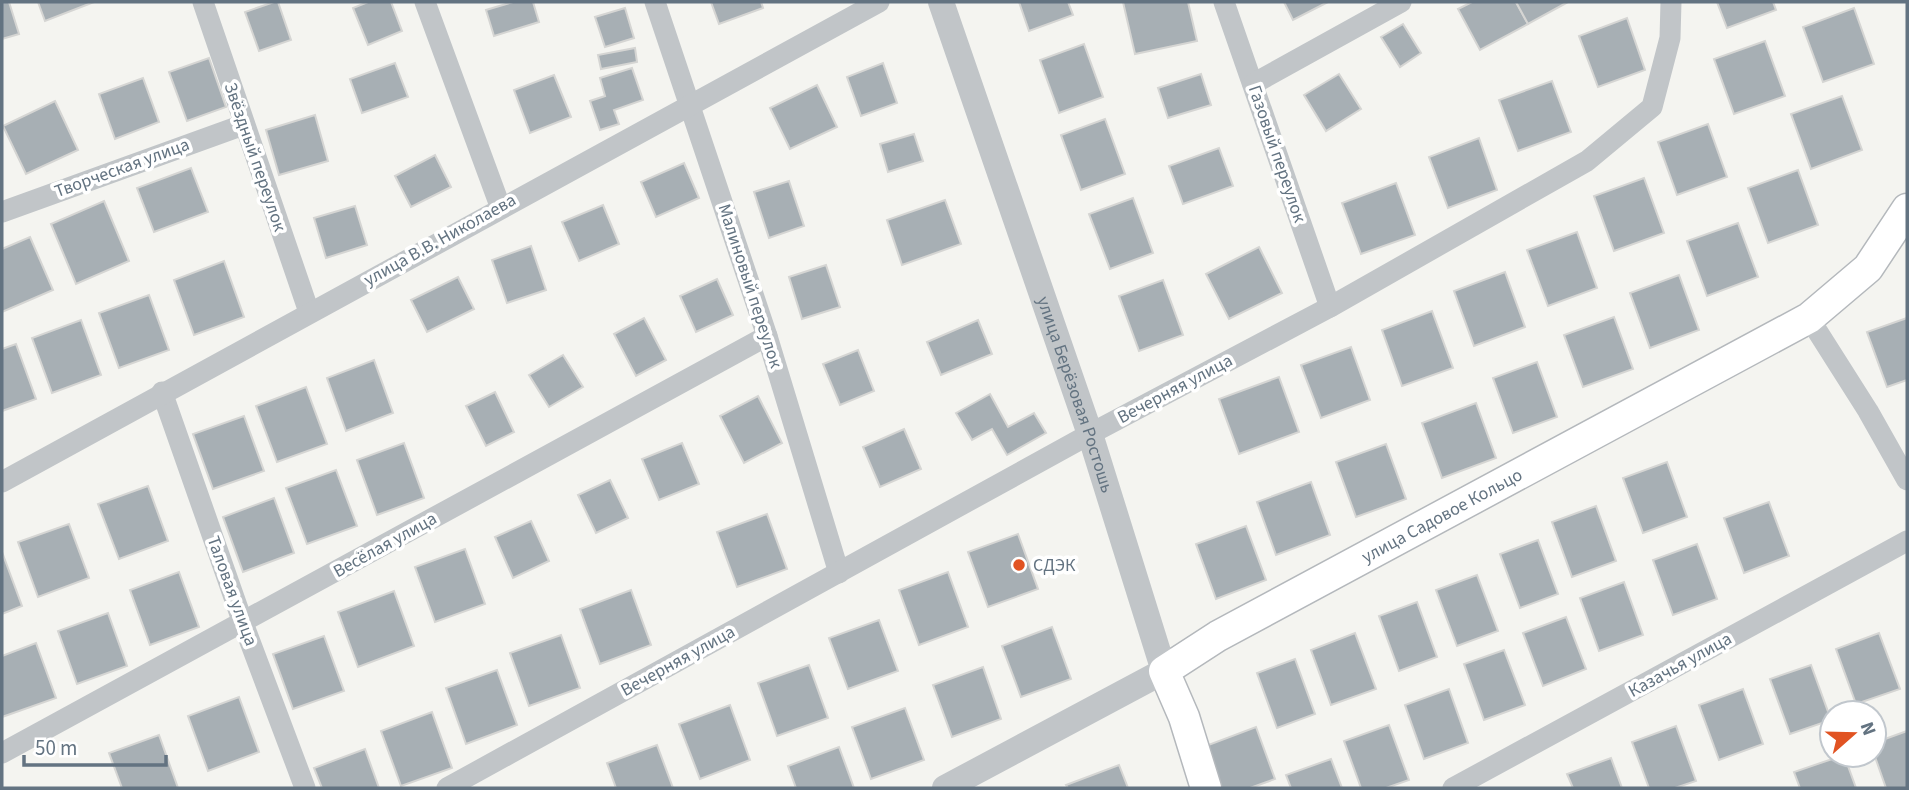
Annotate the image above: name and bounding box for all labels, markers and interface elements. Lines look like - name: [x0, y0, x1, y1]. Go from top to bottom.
- street label: Звёздный переулок: [218, 79, 292, 235]
- street label: Газовый переулок: [1242, 82, 1312, 226]
- street label: Творческая улица: [51, 132, 193, 204]
- street label: улица В.В. Николаева: [359, 188, 521, 292]
- street label: Малиновый переулок: [712, 201, 788, 371]
- street label: улица Берёзовая Ростошь: [1031, 293, 1120, 496]
- street label: Вечерняя улица: [1113, 348, 1237, 430]
- street label: улица Садовое Кольцо: [1357, 462, 1527, 569]
- street label: Весёлая улица: [329, 506, 441, 584]
- street label: Таловая улица: [201, 533, 263, 649]
- place label: СДЭК: [1033, 553, 1076, 578]
- marker: СДЭК: [1011, 557, 1027, 573]
- street label: Вечерняя улица: [616, 619, 740, 703]
- street label: Казачья улица: [1624, 626, 1736, 704]
- north arrow: [1818, 699, 1888, 769]
- text: N: [1853, 718, 1882, 739]
- scale bar: [24, 724, 166, 768]
- text: 50 m: [35, 733, 77, 763]

